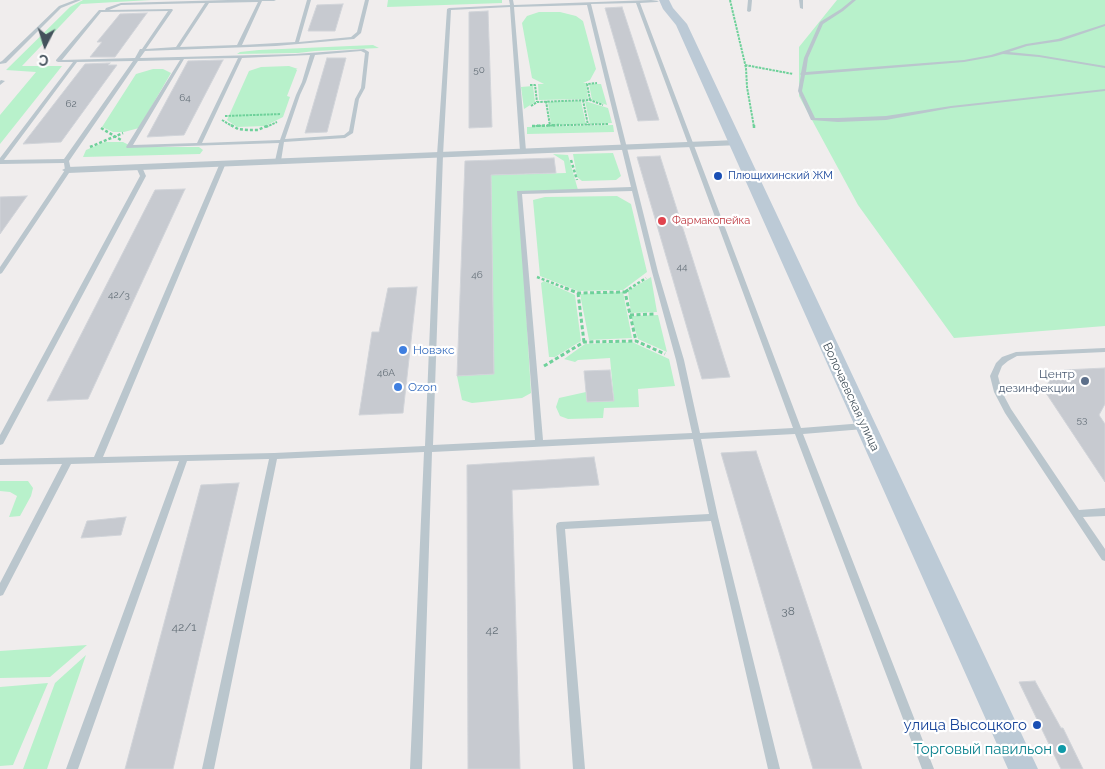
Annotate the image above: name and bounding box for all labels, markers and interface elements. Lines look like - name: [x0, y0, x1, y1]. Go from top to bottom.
- north arrow: [20, 20, 70, 70]
- text: С: [38, 52, 49, 68]
- house number: 50: [473, 64, 485, 76]
- house number: 64: [179, 92, 191, 104]
- house number: 62: [65, 98, 77, 110]
- place label: Плющихинский ЖМ: [728, 169, 833, 183]
- marker: Плющихинский ЖМ: [712, 170, 724, 182]
- place label: Фармакопейка: [672, 214, 750, 228]
- marker: Фармакопейка: [656, 215, 668, 227]
- house number: 44: [677, 261, 687, 273]
- house number: 46: [471, 269, 483, 281]
- house number: 42/3: [108, 289, 130, 301]
- street label: Волочаевская улица: [820, 341, 882, 453]
- place label: Новэкс: [413, 343, 455, 357]
- marker: Новэкс: [397, 344, 409, 356]
- house number: 46А: [377, 367, 395, 379]
- place label: Центр дезинфекции: [998, 367, 1075, 395]
- marker: Центр дезинфекции: [1079, 375, 1091, 387]
- place label: Ozon: [408, 380, 437, 394]
- marker: Ozon: [392, 381, 404, 393]
- house number: 53: [1077, 414, 1087, 426]
- house number: 38: [781, 604, 795, 618]
- house number: 42/1: [172, 620, 196, 634]
- house number: 42: [486, 623, 498, 637]
- place label: улица Высоцкого: [903, 716, 1027, 734]
- marker: улица Высоцкого: [1031, 719, 1043, 731]
- place label: Торговый павильон: [913, 740, 1052, 758]
- marker: Торговый павильон: [1056, 743, 1068, 755]

